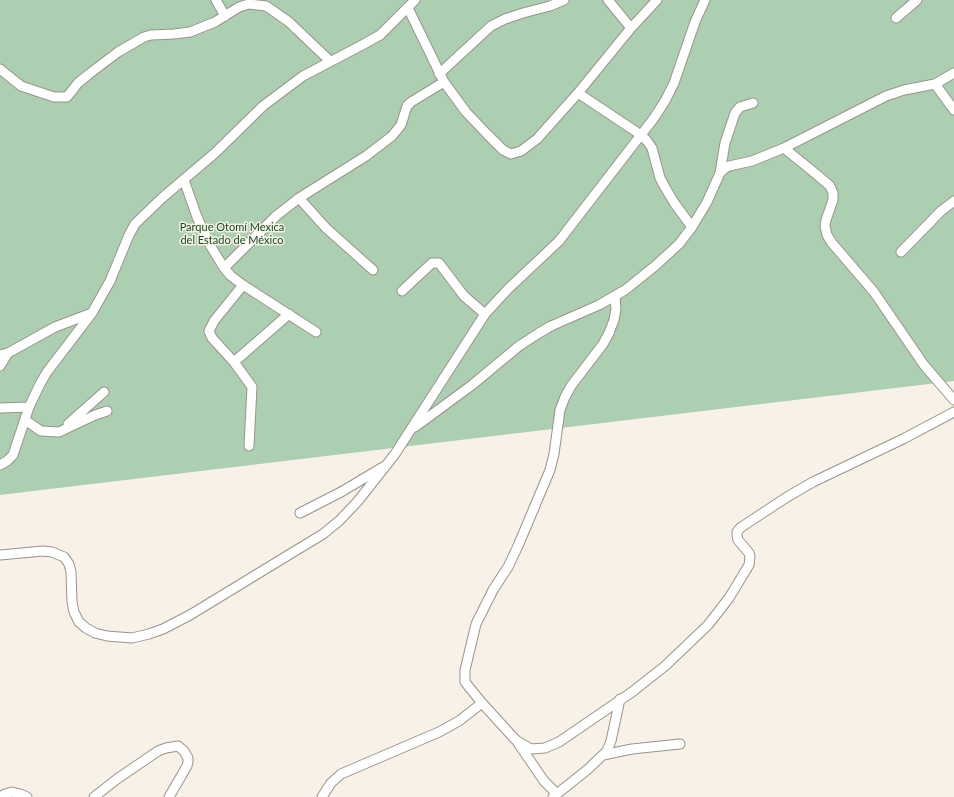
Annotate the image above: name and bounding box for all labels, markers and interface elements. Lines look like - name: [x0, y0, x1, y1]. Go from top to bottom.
- park label: Parque Otomí Mexica del Estado de México: [180, 220, 284, 246]

